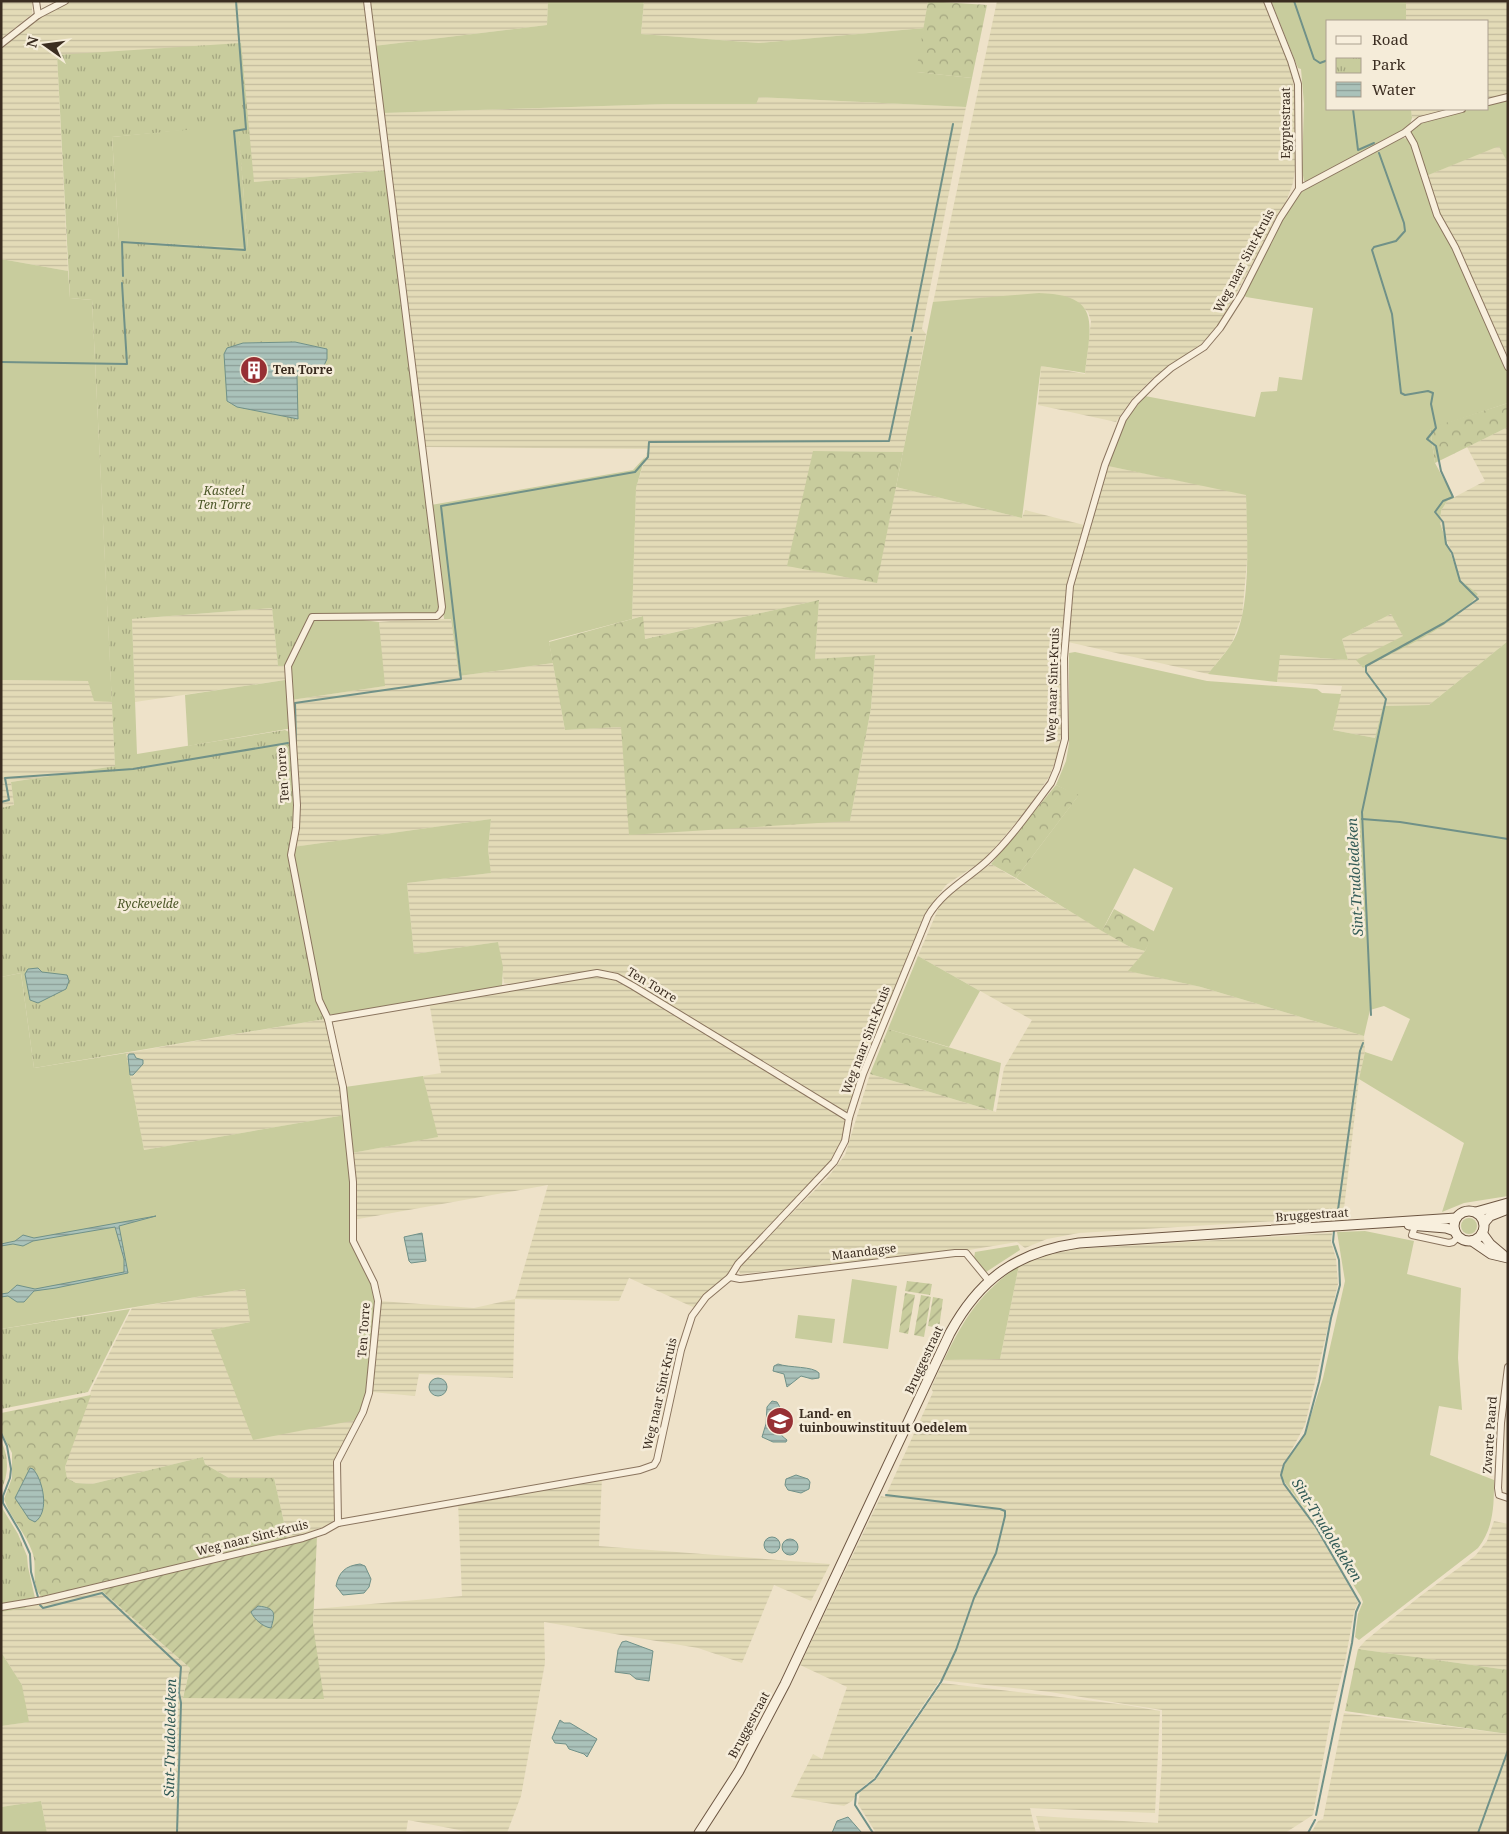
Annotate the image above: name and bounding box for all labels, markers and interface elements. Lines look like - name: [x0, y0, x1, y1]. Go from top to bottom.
- north arrow: [20, 20, 70, 70]
- legend: [1326, 20, 1489, 110]
- text: Road: [1372, 29, 1408, 49]
- text: N: [21, 34, 42, 49]
- text: Park: [1372, 54, 1406, 74]
- text: Water: [1372, 79, 1415, 99]
- street label: Egyptestraat: [1277, 87, 1294, 159]
- street label: Weg naar Sint-Kruis: [1209, 206, 1278, 315]
- building icon: Ten Torre: [239, 355, 269, 385]
- place label: Ten Torre: [273, 361, 333, 378]
- park label: Kasteel Ten Torre: [197, 482, 251, 513]
- street label: Weg naar Sint-Kruis: [1042, 627, 1063, 743]
- street label: Ten Torre: [272, 747, 293, 803]
- water label: Sint-Trudoledeken: [1342, 817, 1367, 937]
- park label: Ryckevelde: [116, 895, 179, 912]
- street label: Ten Torre: [624, 963, 680, 1006]
- street label: Weg naar Sint-Kruis: [837, 983, 894, 1096]
- street label: Bruggestraat: [1275, 1203, 1349, 1226]
- street label: Maandagse: [831, 1239, 897, 1264]
- street label: Ten Torre: [353, 1302, 374, 1358]
- street label: Bruggestraat: [900, 1323, 947, 1397]
- street label: Weg naar Sint-Kruis: [638, 1336, 681, 1452]
- street label: Zwarte Paard: [1478, 1395, 1501, 1474]
- place label: Land- en tuinbouwinstituut Oedelem: [799, 1405, 968, 1436]
- school or university icon: Land- en tuinbouwinstituut Oedelem: [765, 1406, 795, 1436]
- water label: Sint-Trudoledeken: [1288, 1474, 1367, 1586]
- street label: Weg naar Sint-Kruis: [194, 1515, 310, 1560]
- water label: Sint-Trudoledeken: [159, 1678, 180, 1797]
- street label: Bruggestraat: [724, 1688, 773, 1761]

